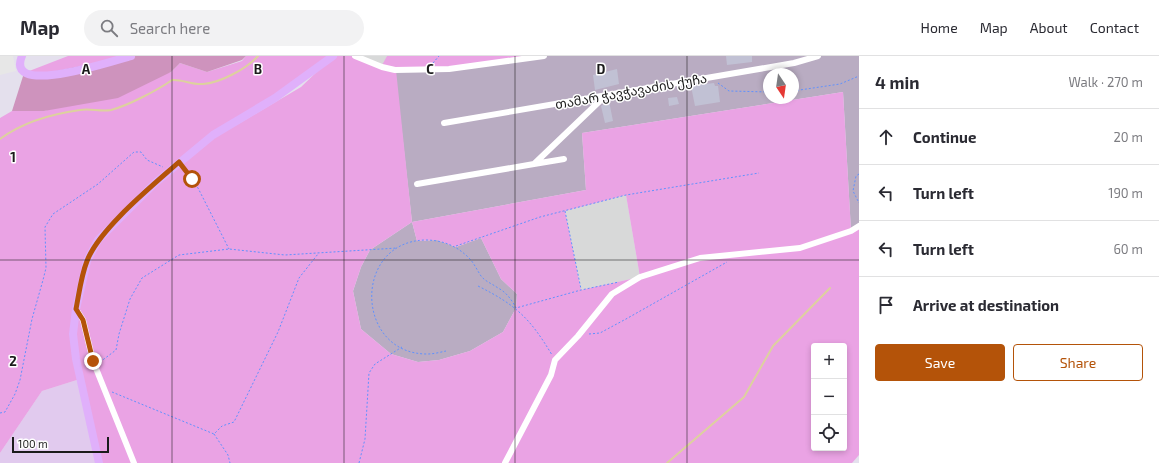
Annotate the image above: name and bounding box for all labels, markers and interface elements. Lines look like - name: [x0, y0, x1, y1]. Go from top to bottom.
- search box: [84, 10, 364, 46]
- text: Map: [20, 16, 60, 39]
- icon: search: [98, 17, 120, 39]
- text: Search here: [130, 19, 210, 37]
- text: Home: [921, 19, 958, 36]
- text: Map: [980, 19, 1008, 36]
- text: About: [1030, 19, 1068, 36]
- text: Contact: [1090, 19, 1139, 36]
- text: A: [82, 61, 91, 77]
- text: B: [254, 61, 262, 77]
- text: C: [426, 61, 434, 77]
- text: D: [597, 61, 606, 77]
- north arrow: [763, 68, 799, 104]
- street label: თამარ ჭავჭავაძის ქუჩა: [554, 70, 708, 112]
- text: 4 min: [875, 72, 919, 92]
- text: Walk · 270 m: [1068, 74, 1143, 90]
- icon: ahead: [875, 126, 897, 148]
- text: Continue: [913, 128, 976, 146]
- text: 20 m: [1114, 129, 1143, 145]
- text: 1: [10, 149, 16, 165]
- route start: [183, 170, 201, 188]
- icon: left: [875, 182, 897, 204]
- text: Turn left: [913, 184, 974, 202]
- text: 190 m: [1108, 185, 1143, 201]
- icon: left: [875, 238, 897, 260]
- text: Turn left: [913, 240, 974, 258]
- text: 60 m: [1113, 241, 1143, 257]
- icon: arrive: [875, 294, 897, 316]
- text: Arrive at destination: [913, 296, 1059, 314]
- map controls: [811, 343, 847, 451]
- button: +: [811, 343, 847, 379]
- button: Save: [875, 344, 1005, 381]
- button: Share: [1013, 344, 1143, 381]
- route end: [84, 352, 102, 370]
- text: 2: [9, 353, 17, 369]
- button: −: [811, 379, 847, 415]
- button: locate: [811, 415, 847, 451]
- scale bar: [12, 435, 109, 454]
- text: 100 m: [18, 437, 48, 450]

